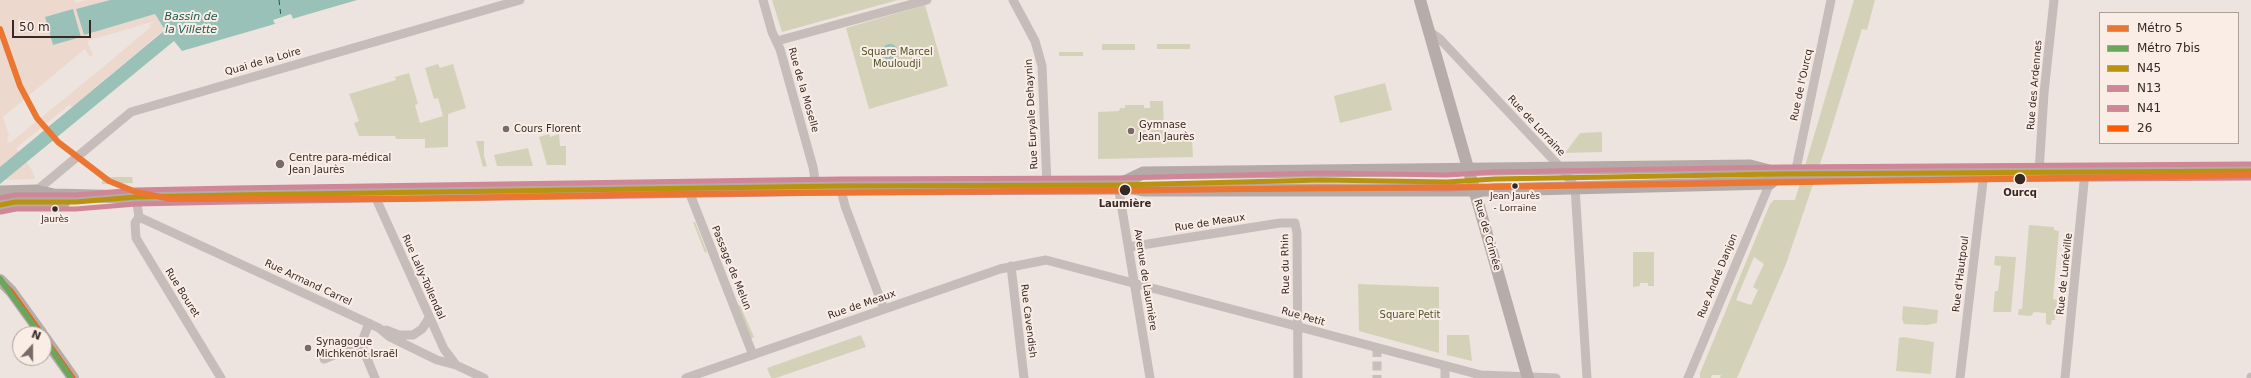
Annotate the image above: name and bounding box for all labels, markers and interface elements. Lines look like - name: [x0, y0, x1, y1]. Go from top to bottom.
- water label: Bassin de la Villette: [164, 10, 218, 36]
- scale bar: [14, 12, 93, 38]
- legend: [2099, 12, 2239, 144]
- text: 50 m: [19, 20, 50, 34]
- text: Métro 5: [2137, 21, 2183, 35]
- street label: Rue des Ardennes: [2025, 39, 2045, 131]
- text: Métro 7bis: [2137, 41, 2200, 55]
- street label: Quai de la Loire: [224, 45, 302, 79]
- street label: Rue de la Moselle: [785, 46, 821, 134]
- park label: Square Marcel Mouloudji: [861, 46, 933, 70]
- street label: Rue de l'Ourcq: [1789, 48, 1815, 122]
- street label: Rue Euryale Dehaynin: [1023, 58, 1041, 170]
- text: N45: [2137, 61, 2161, 75]
- text: N13: [2137, 81, 2161, 95]
- street label: Rue de Lorraine: [1505, 93, 1567, 159]
- text: N41: [2137, 101, 2161, 115]
- place label: Gymnase Jean Jaurès: [1139, 119, 1194, 142]
- text: 26: [2137, 121, 2152, 135]
- place label: Cours Florent: [514, 123, 581, 135]
- marker: Cours Florent: [501, 124, 511, 134]
- marker: Gymnase Jean Jaurès: [1126, 126, 1136, 136]
- place label: Centre para-médical Jean Jaurès: [289, 152, 391, 176]
- marker: Centre para-médical Jean Jaurès: [274, 158, 286, 170]
- marker: Ourcq: [2013, 172, 2027, 186]
- marker: Jean Jaurès - Lorraine: [1510, 181, 1520, 191]
- marker: Laumière: [1118, 183, 1132, 197]
- place label: Ourcq: [2003, 187, 2037, 199]
- place label: Jean Jaurès - Lorraine: [1490, 192, 1540, 213]
- place label: Laumière: [1099, 198, 1151, 210]
- street label: Rue de Crimée: [1471, 198, 1503, 272]
- marker: Jaurès: [50, 204, 60, 214]
- street label: Rue de Meaux: [1174, 212, 1246, 234]
- place label: Jaurès: [41, 215, 69, 225]
- street label: Passage de Melun: [709, 224, 753, 312]
- street label: Avenue de Laumière: [1131, 228, 1159, 332]
- street label: Rue André Danjon: [1696, 232, 1740, 320]
- street label: Rue de Lunéville: [2055, 232, 2075, 316]
- street label: Rue Lally-Tollendal: [399, 233, 447, 321]
- street label: Rue du Rhin: [1279, 234, 1293, 294]
- street label: Rue d'Hautpoul: [1950, 235, 1972, 313]
- street label: Rue Armand Carrel: [263, 258, 353, 308]
- street label: Rue Bouret: [162, 266, 202, 320]
- street label: Rue Cavendish: [1018, 283, 1038, 359]
- street label: Rue de Meaux: [826, 288, 898, 322]
- street label: Rue Petit: [1280, 305, 1326, 329]
- park label: Square Petit: [1380, 309, 1440, 321]
- north arrow: [12, 326, 52, 366]
- text: N: [29, 328, 43, 343]
- place label: Synagogue Michkenot Israël: [316, 336, 398, 360]
- marker: Synagogue Michkenot Israël: [303, 343, 313, 353]

